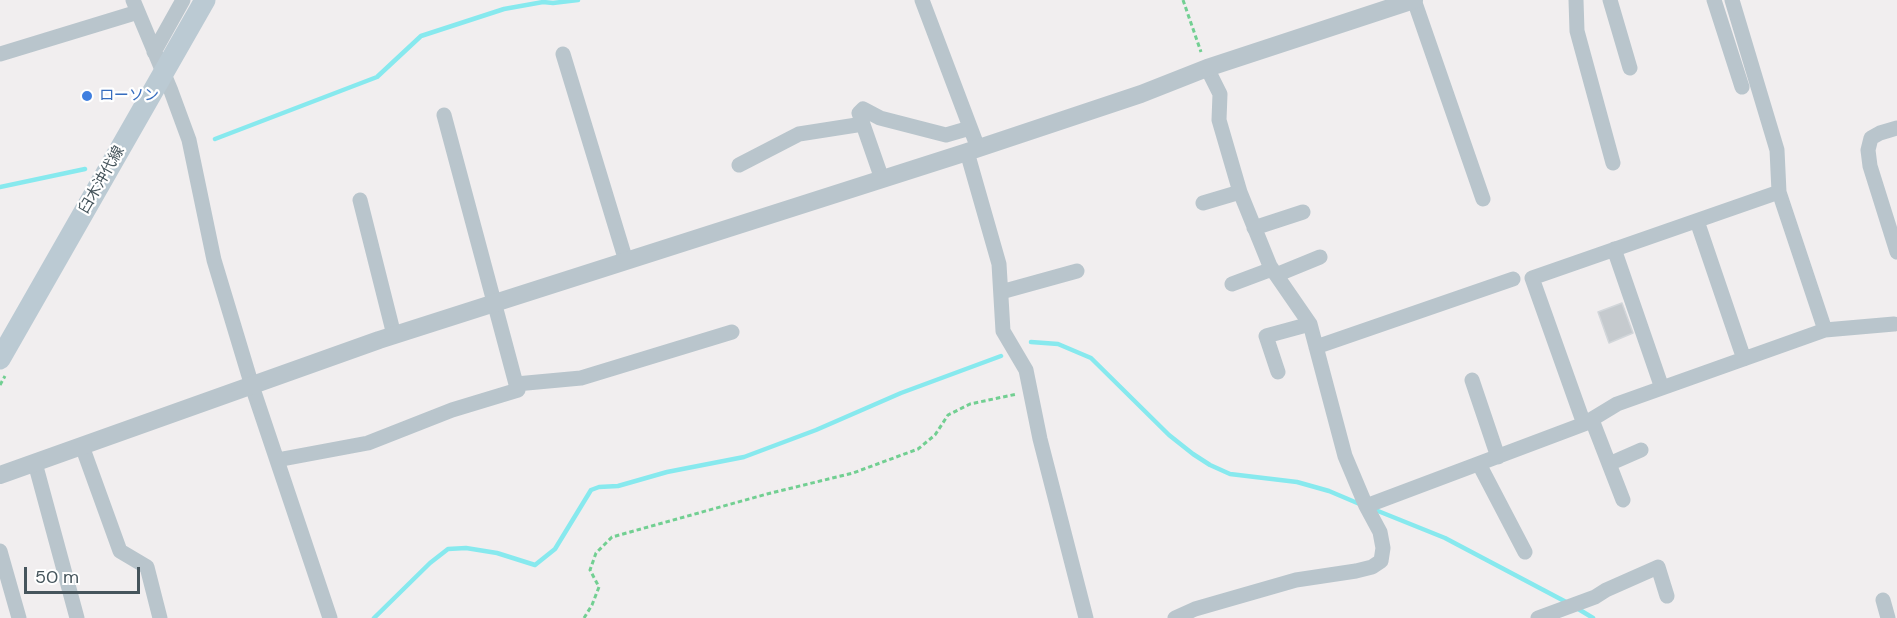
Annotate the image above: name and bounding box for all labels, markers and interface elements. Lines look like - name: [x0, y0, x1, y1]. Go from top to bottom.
- place label: ローソン: [99, 87, 159, 105]
- marker: ローソン: [80, 89, 94, 103]
- street label: 臼木沖代線: [75, 143, 129, 217]
- scale bar: [27, 555, 142, 593]
- text: 50 m: [35, 565, 79, 589]

